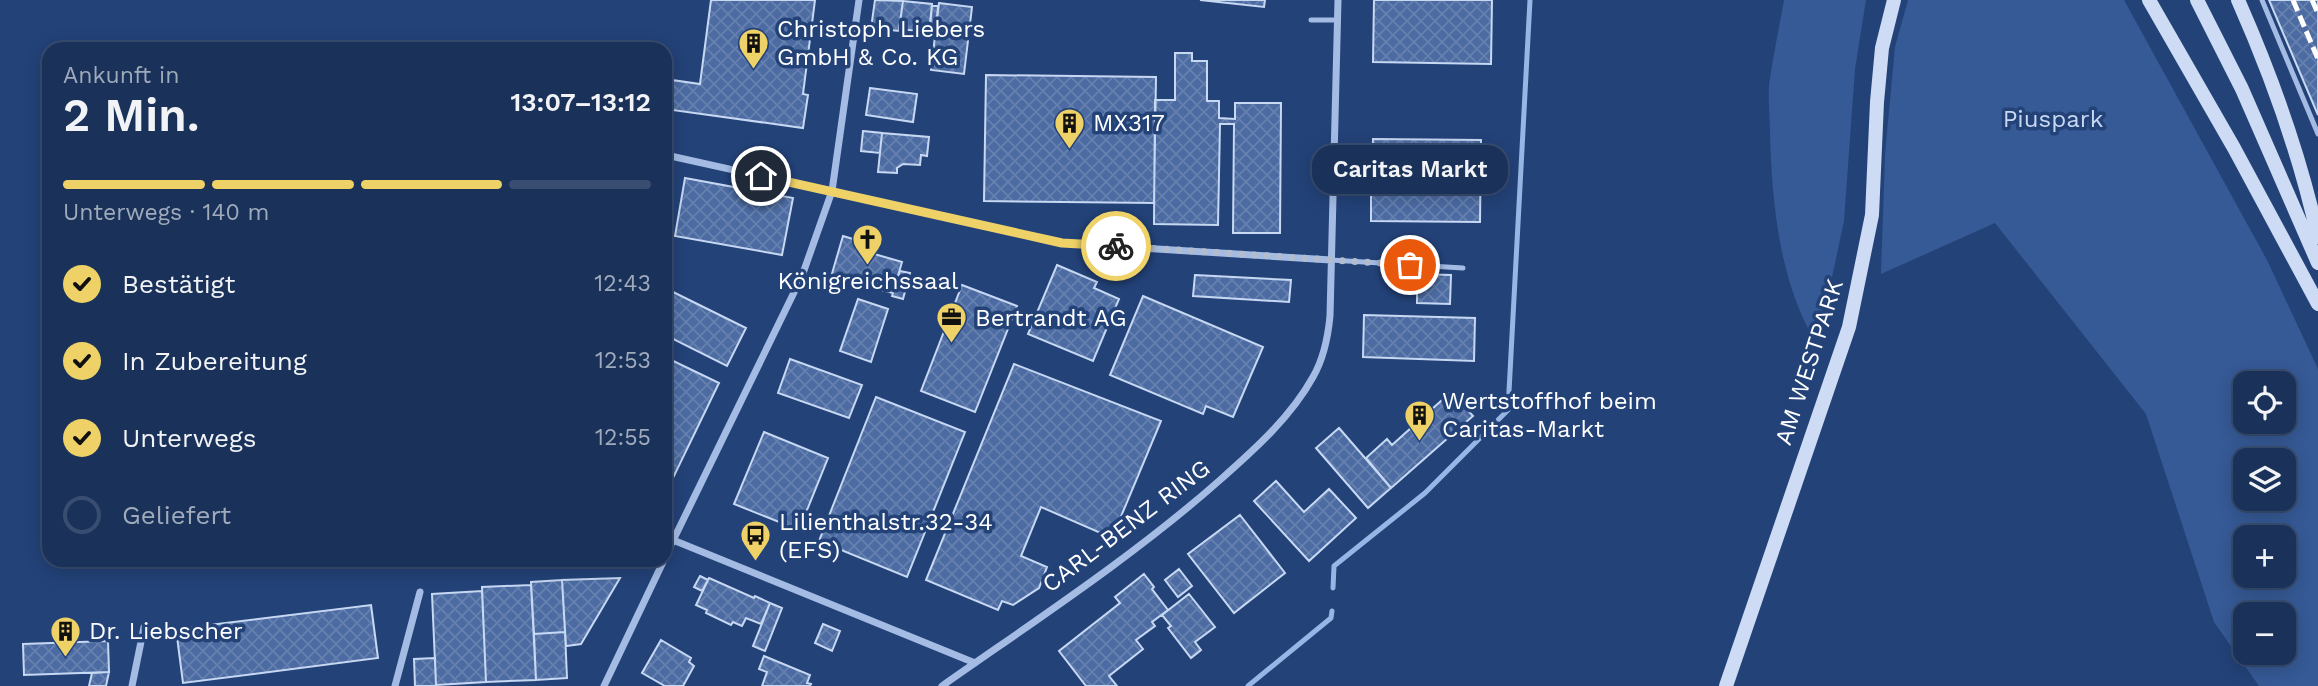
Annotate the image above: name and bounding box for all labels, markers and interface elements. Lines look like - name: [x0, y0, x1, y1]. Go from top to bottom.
- place label: Christoph Liebers GmbH & Co. KG: [777, 15, 985, 71]
- building icon: Christoph Liebers GmbH & Co. KG: [737, 26, 771, 70]
- text: Ankunft in: [63, 62, 179, 89]
- text: 13:07–13:12: [510, 87, 651, 117]
- text: 2 Min.: [63, 88, 200, 142]
- park label: Piuspark: [2003, 105, 2104, 133]
- building icon: MX317: [1053, 106, 1087, 150]
- place label: MX317: [1093, 109, 1165, 137]
- pin: [731, 146, 791, 206]
- callout: Caritas Markt: [1312, 146, 1508, 195]
- text: Caritas Markt: [1333, 156, 1487, 183]
- icon: home: [742, 157, 780, 195]
- text: Unterwegs · 140 m: [63, 199, 270, 226]
- courier: [1081, 211, 1151, 281]
- church icon: Königreichssaal: [851, 222, 885, 266]
- icon: bike: [1097, 227, 1135, 265]
- pin: [1380, 235, 1440, 295]
- icon: bag: [1391, 246, 1429, 284]
- icon: check: [63, 265, 101, 303]
- place label: Königreichssaal: [778, 267, 959, 295]
- text: Bestätigt: [122, 269, 235, 299]
- text: 12:43: [594, 270, 651, 297]
- street label: AM WESTPARK: [1769, 275, 1849, 448]
- office icon: Bertrandt AG: [935, 301, 969, 345]
- place label: Bertrandt AG: [975, 304, 1127, 332]
- icon: check: [63, 342, 101, 380]
- text: In Zubereitung: [122, 346, 307, 376]
- text: 12:53: [595, 347, 651, 374]
- map controls: [2233, 371, 2296, 665]
- button: locate: [2233, 371, 2296, 434]
- place label: Wertstoffhof beim Caritas-Markt: [1442, 387, 1657, 443]
- building icon: Wertstoffhof beim Caritas-Markt: [1402, 398, 1436, 442]
- icon: check: [63, 419, 101, 457]
- text: Unterwegs: [122, 423, 257, 453]
- text: 12:55: [595, 424, 651, 451]
- button: layers: [2233, 448, 2296, 511]
- street label: CARL-BENZ RING: [1037, 454, 1215, 598]
- text: Geliefert: [122, 500, 231, 530]
- place label: Lilienthalstr.32-34 (EFS): [779, 508, 993, 564]
- bus stop icon: Lilienthalstr.32-34 (EFS): [739, 519, 773, 563]
- button: +: [2233, 525, 2296, 588]
- button: −: [2233, 602, 2296, 665]
- building icon: Dr. Liebscher: [49, 614, 83, 658]
- place label: Dr. Liebscher: [89, 617, 243, 645]

